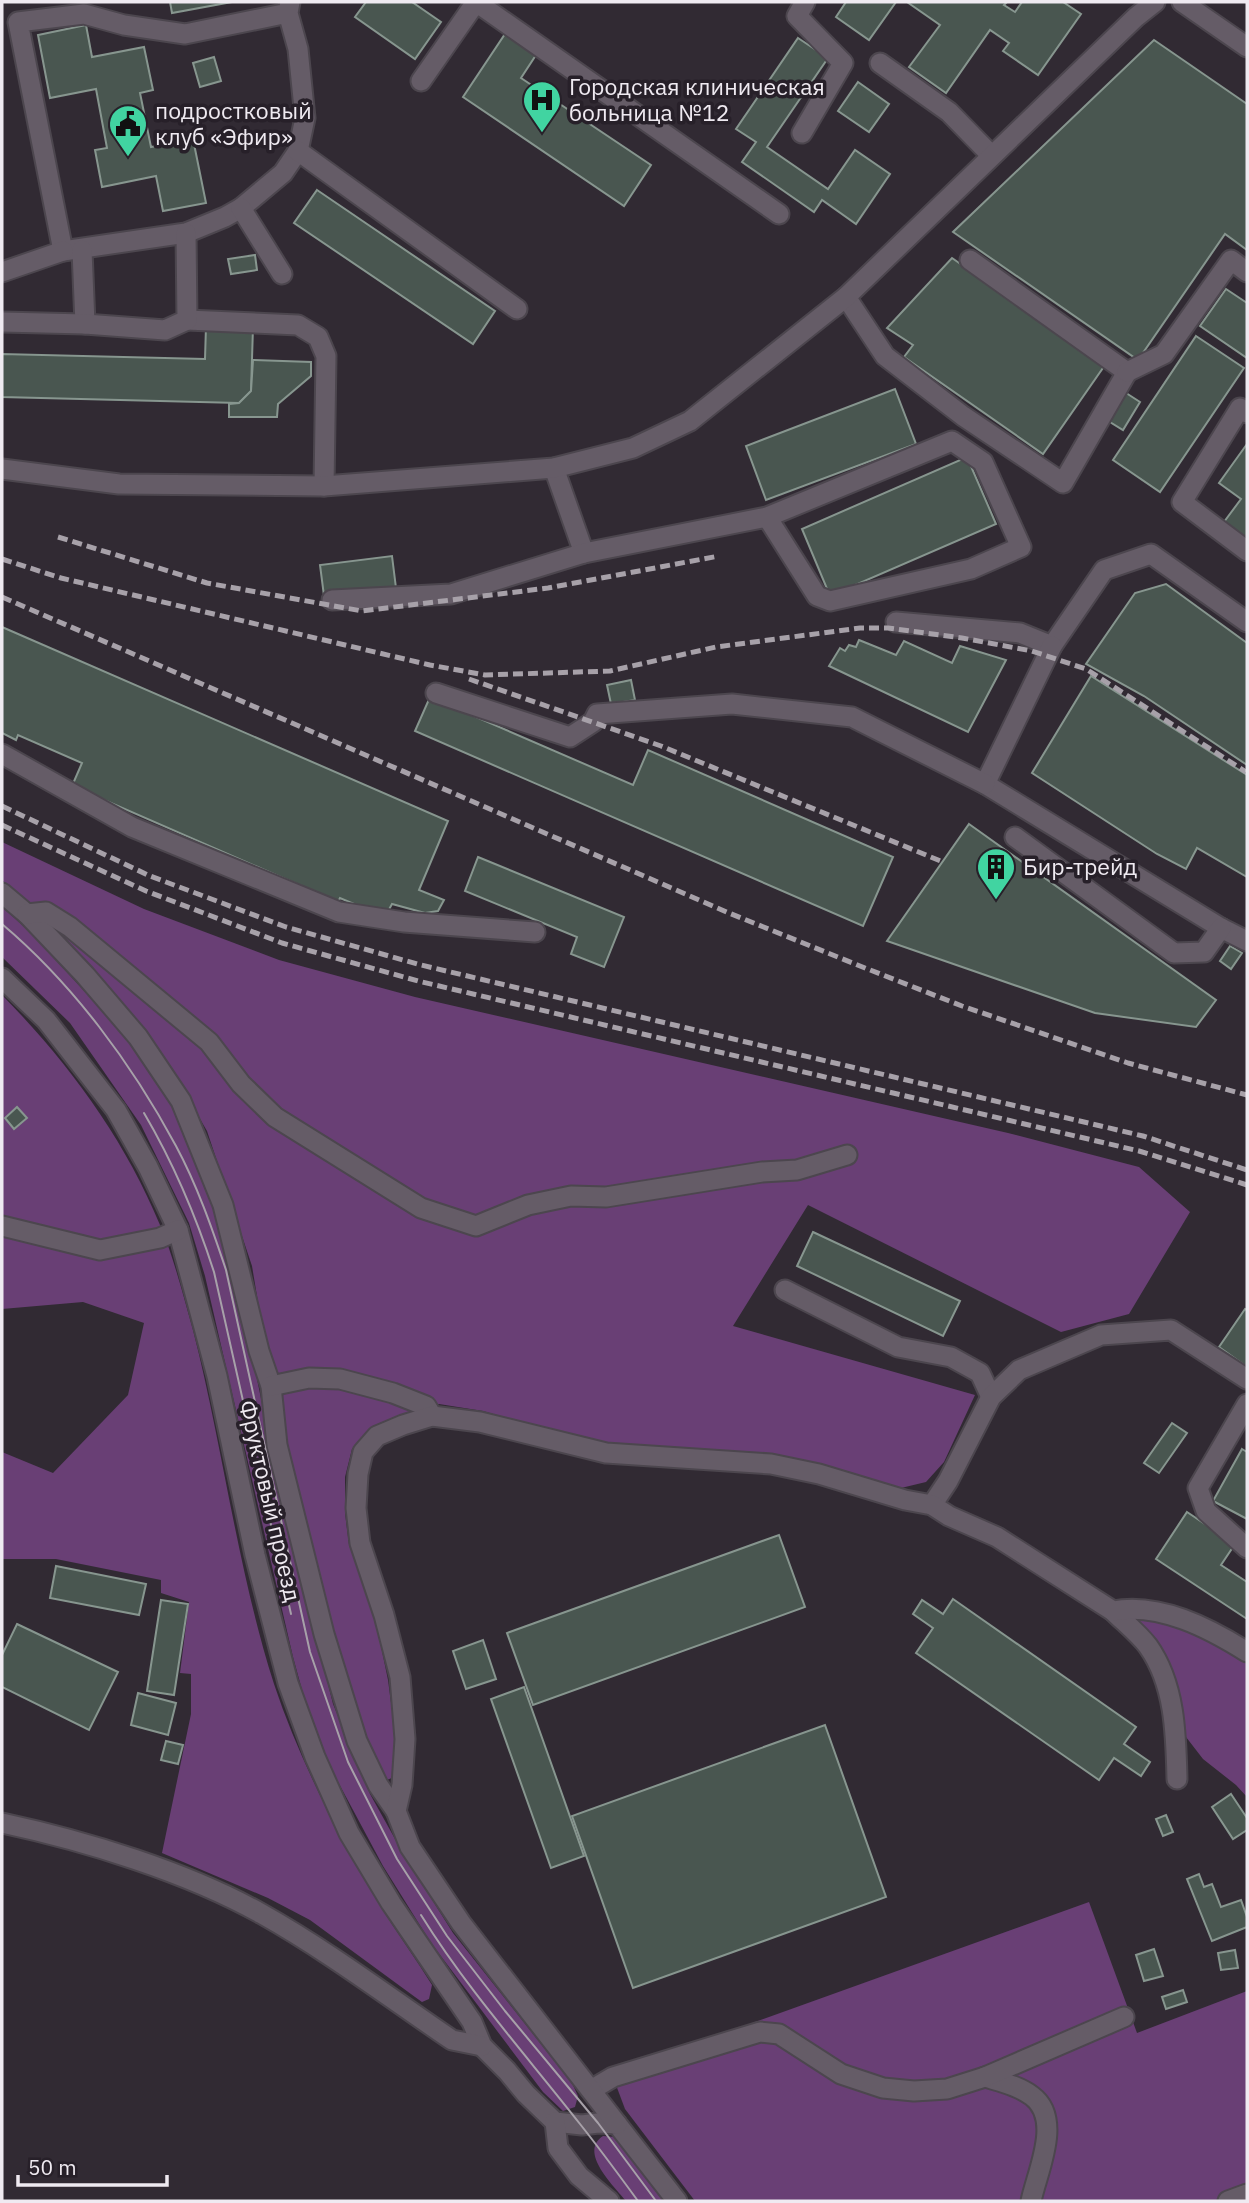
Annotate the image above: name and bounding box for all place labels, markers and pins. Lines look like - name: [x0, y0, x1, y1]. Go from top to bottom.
- place label: Городская клиническая больница №12: [569, 71, 825, 127]
- hospital icon: Городская клиническая больница №12: [521, 79, 563, 134]
- place label: подростковый клуб «Эфир»: [155, 95, 312, 151]
- public building icon: подростковый клуб «Эфир»: [107, 103, 149, 158]
- building icon: Бир-трейд: [975, 846, 1017, 901]
- place label: Бир-трейд: [1023, 851, 1137, 881]

